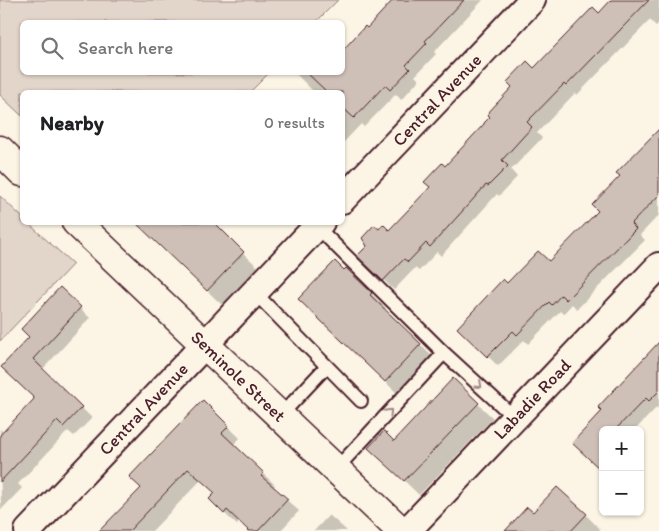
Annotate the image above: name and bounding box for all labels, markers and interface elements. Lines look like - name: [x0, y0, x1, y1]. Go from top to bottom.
- search box: [20, 20, 345, 75]
- icon: search: [38, 34, 66, 62]
- text: Search here: [78, 36, 173, 59]
- street label: Central Avenue: [388, 49, 486, 151]
- text: Nearby: [40, 110, 104, 135]
- text: 0 results: [264, 113, 325, 132]
- street label: Seminole Street: [186, 326, 291, 427]
- street label: Labadie Road: [489, 354, 576, 444]
- street label: Central Avenue: [94, 358, 193, 460]
- one-way arrow: [474, 379, 483, 388]
- one-way arrow: [383, 408, 392, 417]
- map controls: [599, 426, 644, 516]
- button: +: [599, 426, 644, 471]
- button: −: [599, 471, 644, 516]

